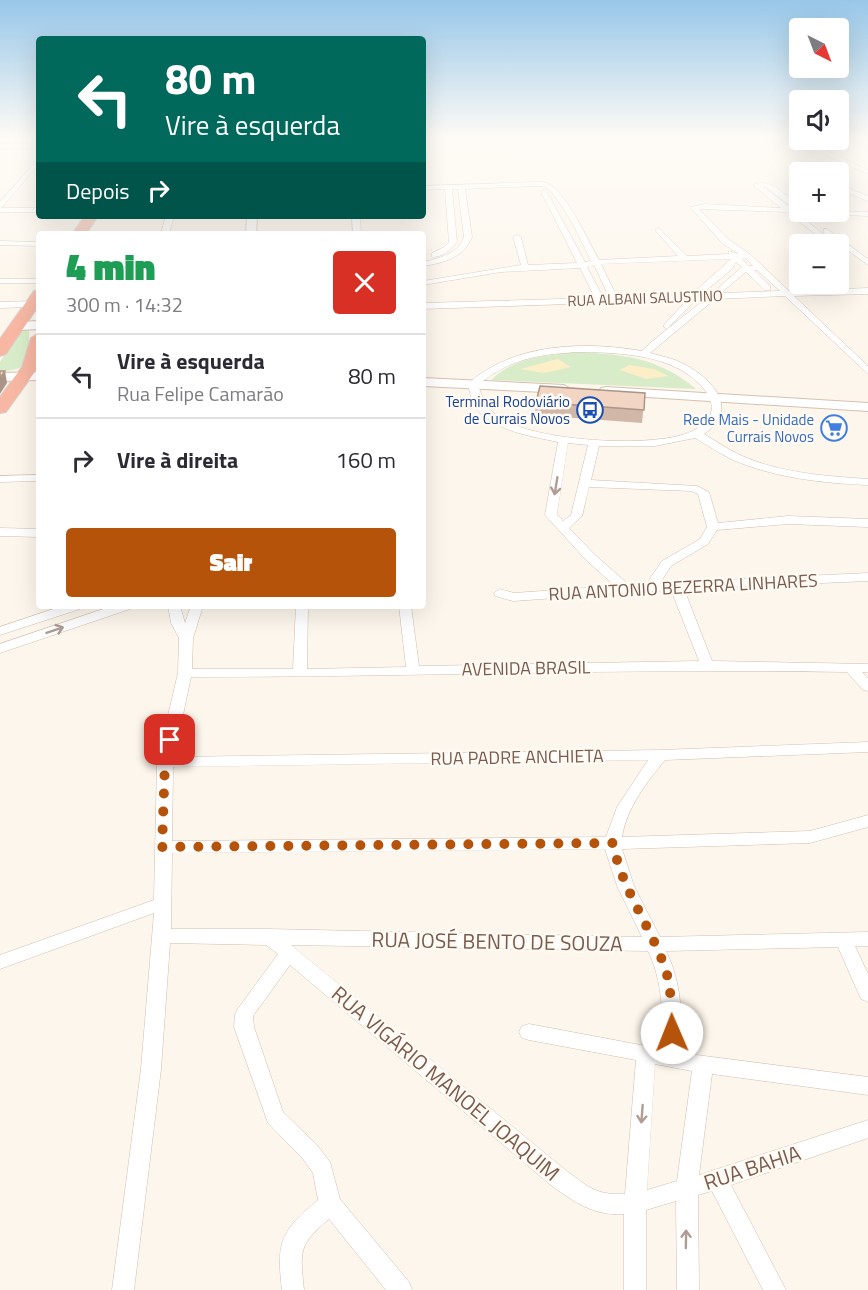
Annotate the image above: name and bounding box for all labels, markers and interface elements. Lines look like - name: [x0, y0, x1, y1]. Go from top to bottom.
- north arrow: [789, 18, 849, 78]
- map controls: [789, 18, 849, 294]
- text: 80 m: [165, 46, 257, 110]
- icon: left: [66, 60, 144, 138]
- button: sound: [789, 90, 849, 150]
- text: Vire à esquerda: [165, 104, 340, 145]
- button: +: [789, 162, 849, 222]
- text: Depois: [66, 174, 130, 208]
- icon: right: [142, 174, 175, 207]
- button: −: [789, 234, 849, 294]
- text: 4 min: [66, 239, 155, 294]
- button: close: [333, 251, 396, 314]
- street label: RUA ALBANI SALUSTINO: [567, 284, 723, 312]
- text: 300 m · 14:32: [66, 289, 183, 320]
- text: Vire à esquerda: [117, 344, 265, 378]
- text: 80 m: [348, 359, 396, 393]
- icon: left: [66, 360, 99, 393]
- text: Rua Felipe Camarão: [117, 378, 284, 409]
- place label: Terminal Rodoviário de Currais Novos: [445, 390, 570, 430]
- bus stop icon: Terminal Rodoviário de Currais Novos: [575, 395, 605, 425]
- place label: Rede Mais - Unidade Currais Novos: [683, 408, 814, 448]
- supermarket icon: Rede Mais - Unidade Currais Novos: [819, 413, 849, 443]
- text: Vire à direita: [117, 443, 238, 477]
- text: 160 m: [336, 443, 396, 477]
- icon: right: [66, 444, 99, 477]
- one-way arrow: [550, 476, 561, 495]
- button: Sair: [66, 528, 396, 597]
- street label: RUA ANTONIO BEZERRA LINHARES: [548, 566, 818, 608]
- one-way arrow: [45, 623, 64, 634]
- street label: AVENIDA BRASIL: [461, 653, 591, 683]
- pin: [144, 714, 195, 765]
- icon: arrive: [153, 723, 186, 756]
- street label: RUA PADRE ANCHIETA: [430, 742, 604, 772]
- street label: RUA JOSÉ BENTO DE SOUZA: [371, 923, 623, 959]
- street label: RUA VIGÁRIO MANOEL JOAQUIM: [325, 978, 567, 1188]
- position arrow: [640, 1001, 704, 1065]
- one-way arrow: [636, 1103, 647, 1123]
- street label: RUA BAHIA: [699, 1136, 805, 1198]
- one-way arrow: [680, 1230, 692, 1250]

